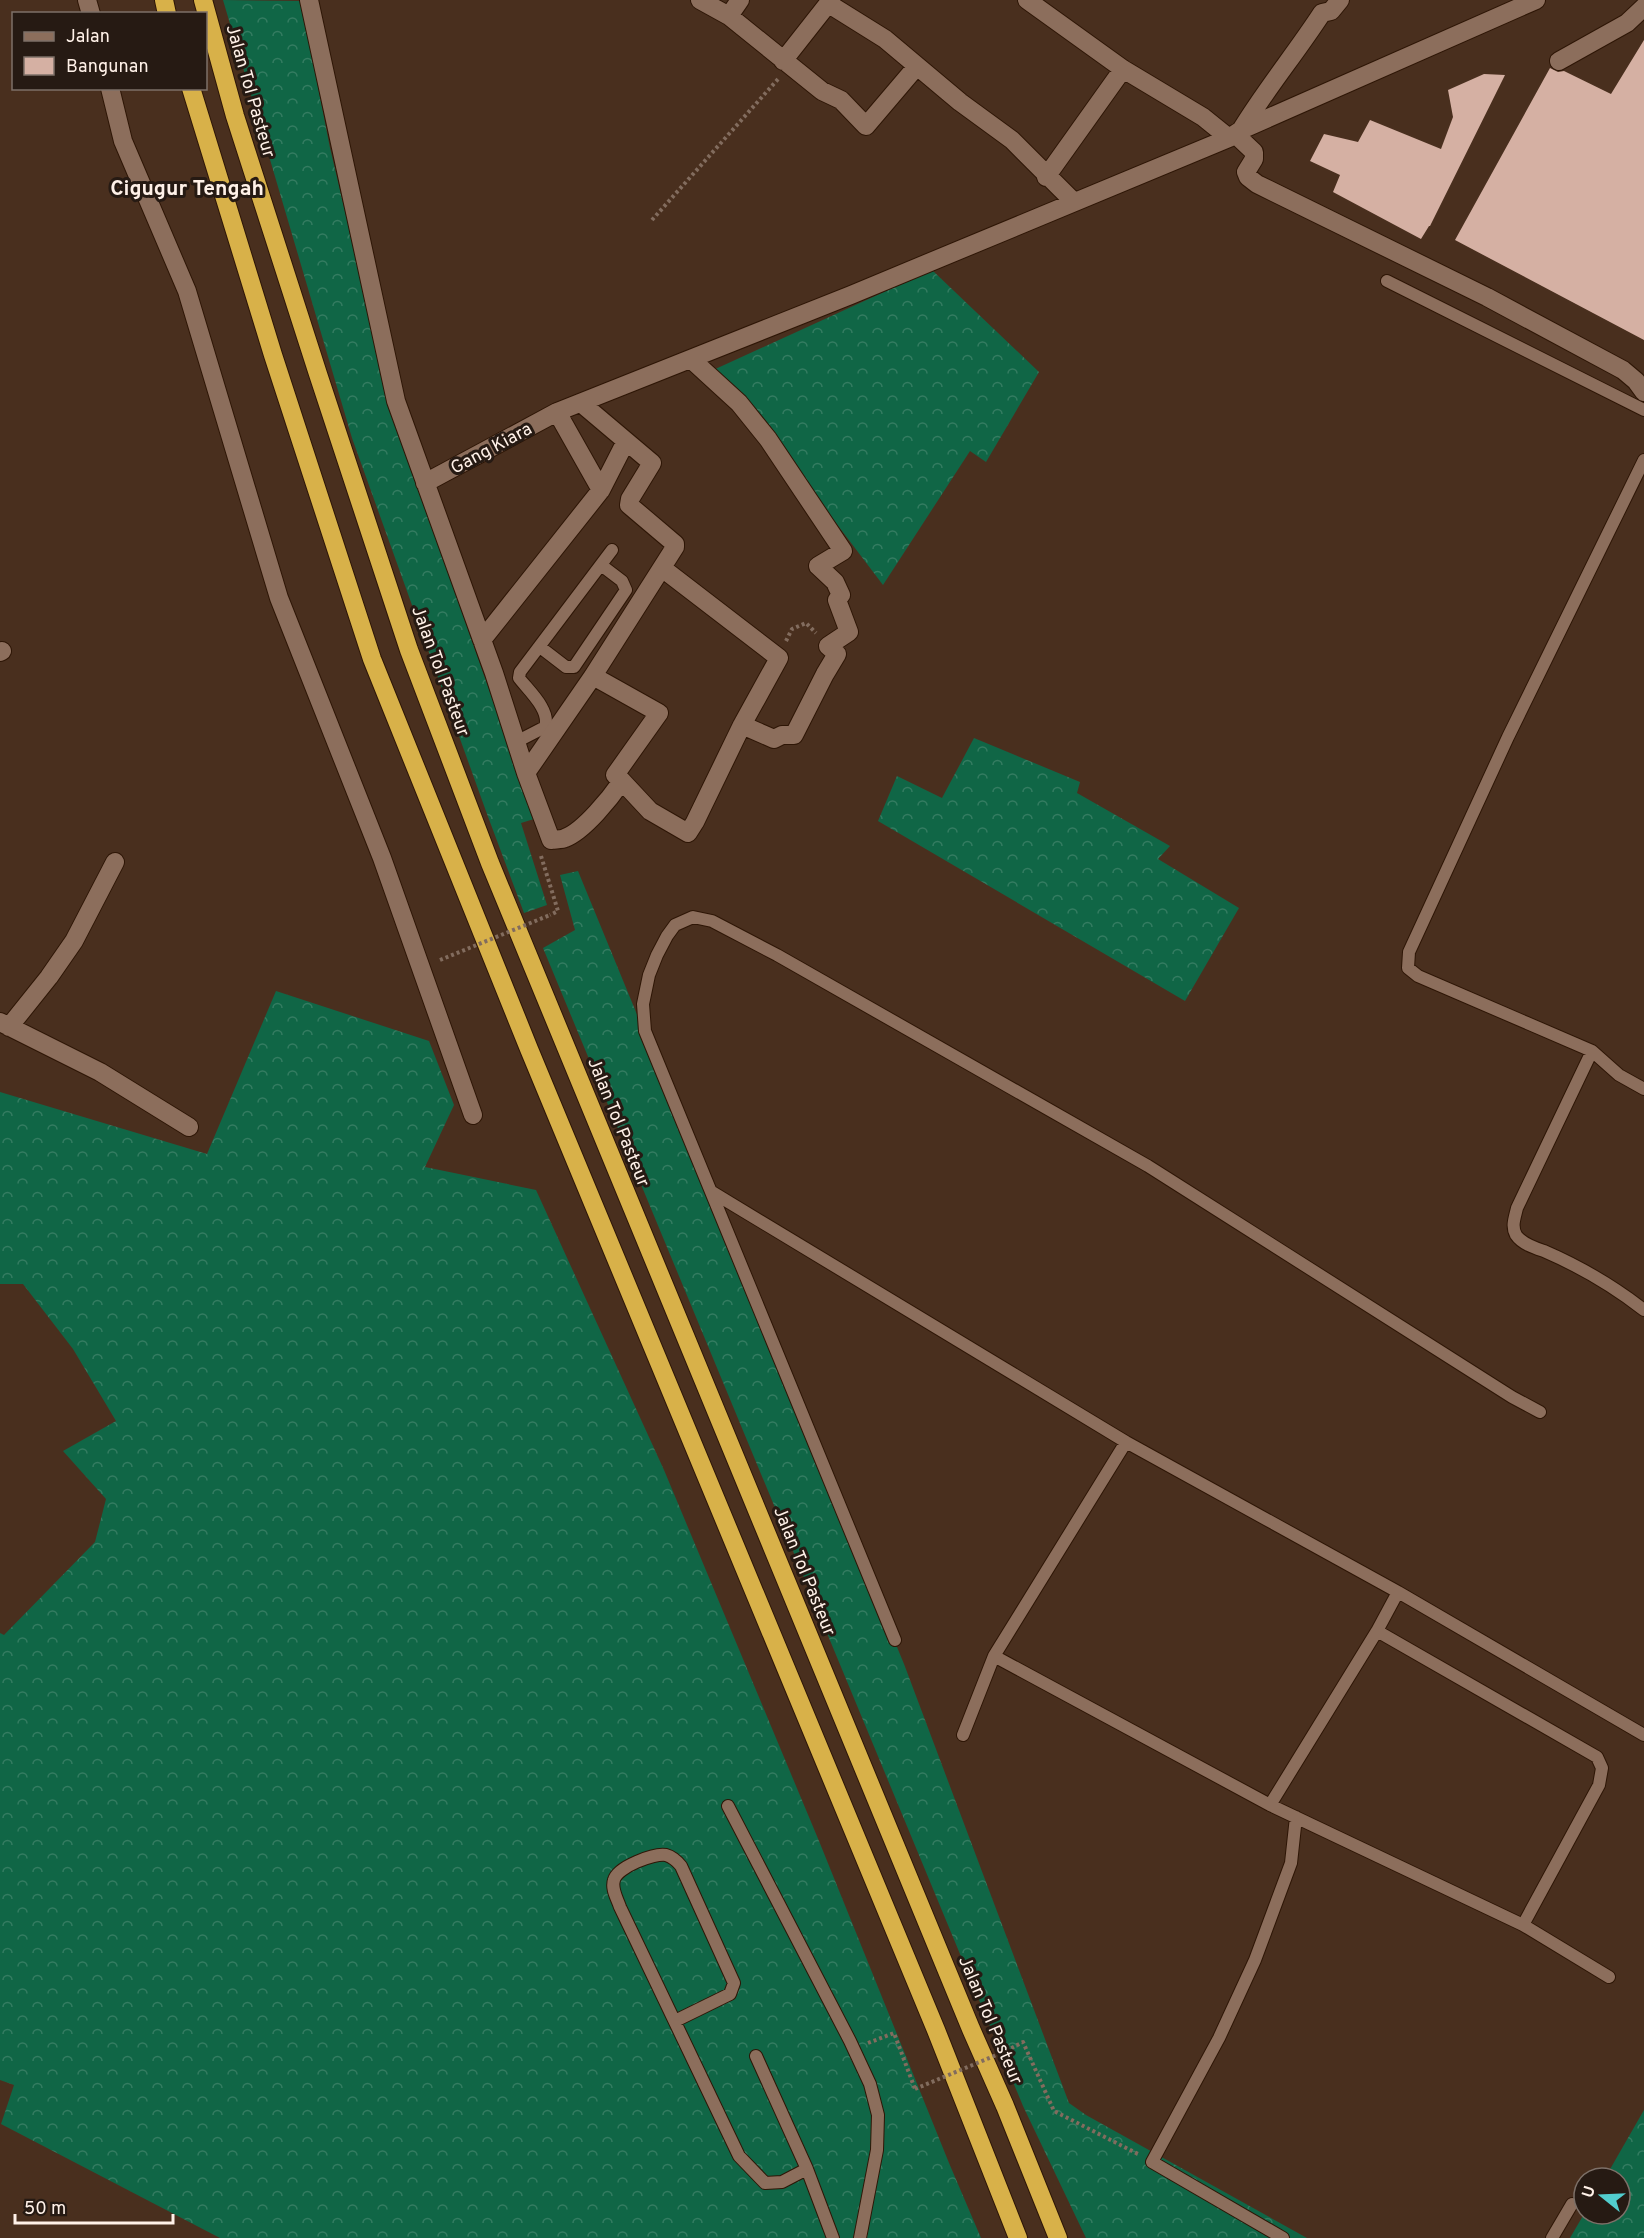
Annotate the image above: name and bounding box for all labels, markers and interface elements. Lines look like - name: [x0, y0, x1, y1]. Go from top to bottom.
- legend: [12, 12, 207, 90]
- street label: Jalan Tol Pasteur: [220, 22, 280, 161]
- text: Jalan: [66, 26, 110, 49]
- text: Bangunan: [66, 56, 149, 79]
- district label: Cigugur Tengah: [110, 176, 264, 203]
- street label: Gang Kiara: [447, 418, 536, 480]
- street label: Jalan Tol Pasteur: [405, 603, 474, 740]
- street label: Jalan Tol Pasteur: [581, 1055, 654, 1191]
- street label: Jalan Tol Pasteur: [767, 1504, 840, 1640]
- street label: Jalan Tol Pasteur: [952, 1953, 1027, 2088]
- north arrow: [1572, 2166, 1632, 2226]
- text: U: [1578, 2183, 1601, 2200]
- scale bar: [15, 2187, 172, 2225]
- text: 50 m: [24, 2198, 66, 2221]

